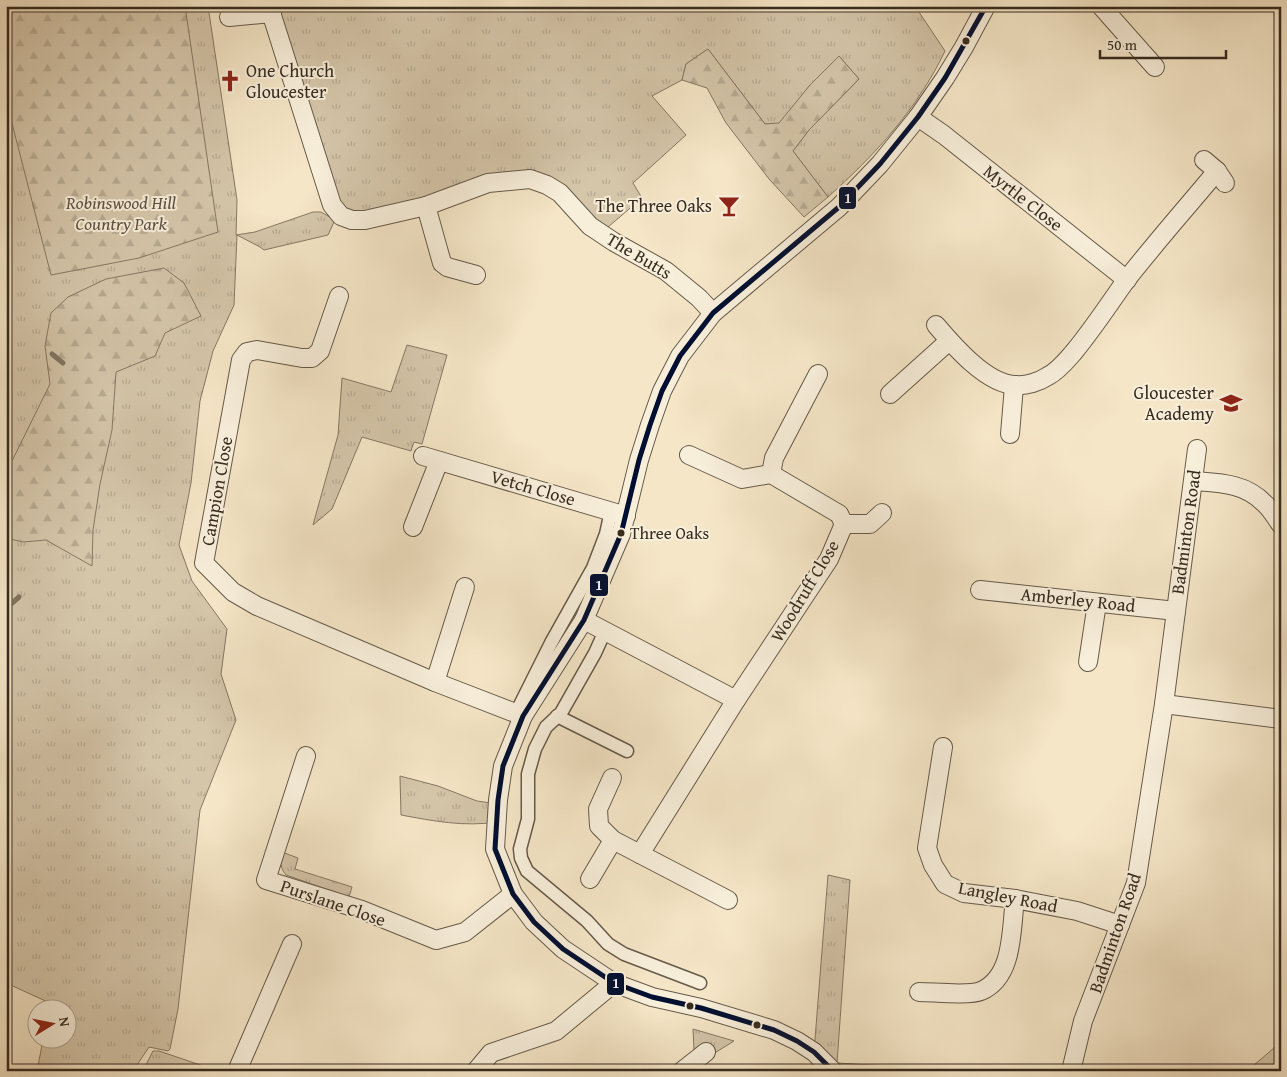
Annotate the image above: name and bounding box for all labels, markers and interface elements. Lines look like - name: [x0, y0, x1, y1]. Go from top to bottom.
- scale bar: [1100, 28, 1226, 60]
- text: 50 m: [1107, 34, 1138, 55]
- unlabelled marker: [961, 36, 971, 46]
- place label: One Church Gloucester: [246, 57, 334, 105]
- church icon: One Church Gloucester: [217, 68, 243, 94]
- street label: Myrtle Close: [978, 158, 1069, 237]
- line badge: 1: [838, 186, 857, 210]
- text: 1: [844, 188, 852, 208]
- park label: Robinswood Hill Country Park: [65, 189, 177, 237]
- place label: The Three Oaks: [595, 192, 712, 219]
- bar icon: The Three Oaks: [716, 193, 742, 219]
- street label: The Butts: [601, 225, 677, 286]
- place label: Gloucester Academy: [1134, 379, 1215, 427]
- school or university icon: Gloucester Academy: [1218, 390, 1244, 416]
- street label: Campion Close: [194, 434, 239, 548]
- street label: Vetch Close: [488, 463, 579, 512]
- street label: Badminton Road: [1163, 468, 1208, 596]
- place label: Three Oaks: [630, 520, 710, 545]
- marker: Three Oaks: [616, 528, 626, 538]
- street label: Woodruff Close: [763, 535, 846, 647]
- line badge: 1: [589, 573, 609, 597]
- text: 1: [595, 575, 603, 595]
- street label: Amberley Road: [1020, 580, 1137, 619]
- street label: Badminton Road: [1081, 869, 1148, 997]
- street label: Purslane Close: [277, 872, 389, 933]
- street label: Langley Road: [956, 874, 1060, 919]
- line badge: 1: [606, 972, 625, 996]
- text: 1: [612, 973, 620, 993]
- north arrow: [28, 1000, 78, 1050]
- unlabelled marker: [685, 1001, 695, 1011]
- text: N: [54, 1015, 76, 1029]
- unlabelled marker: [752, 1020, 762, 1030]

